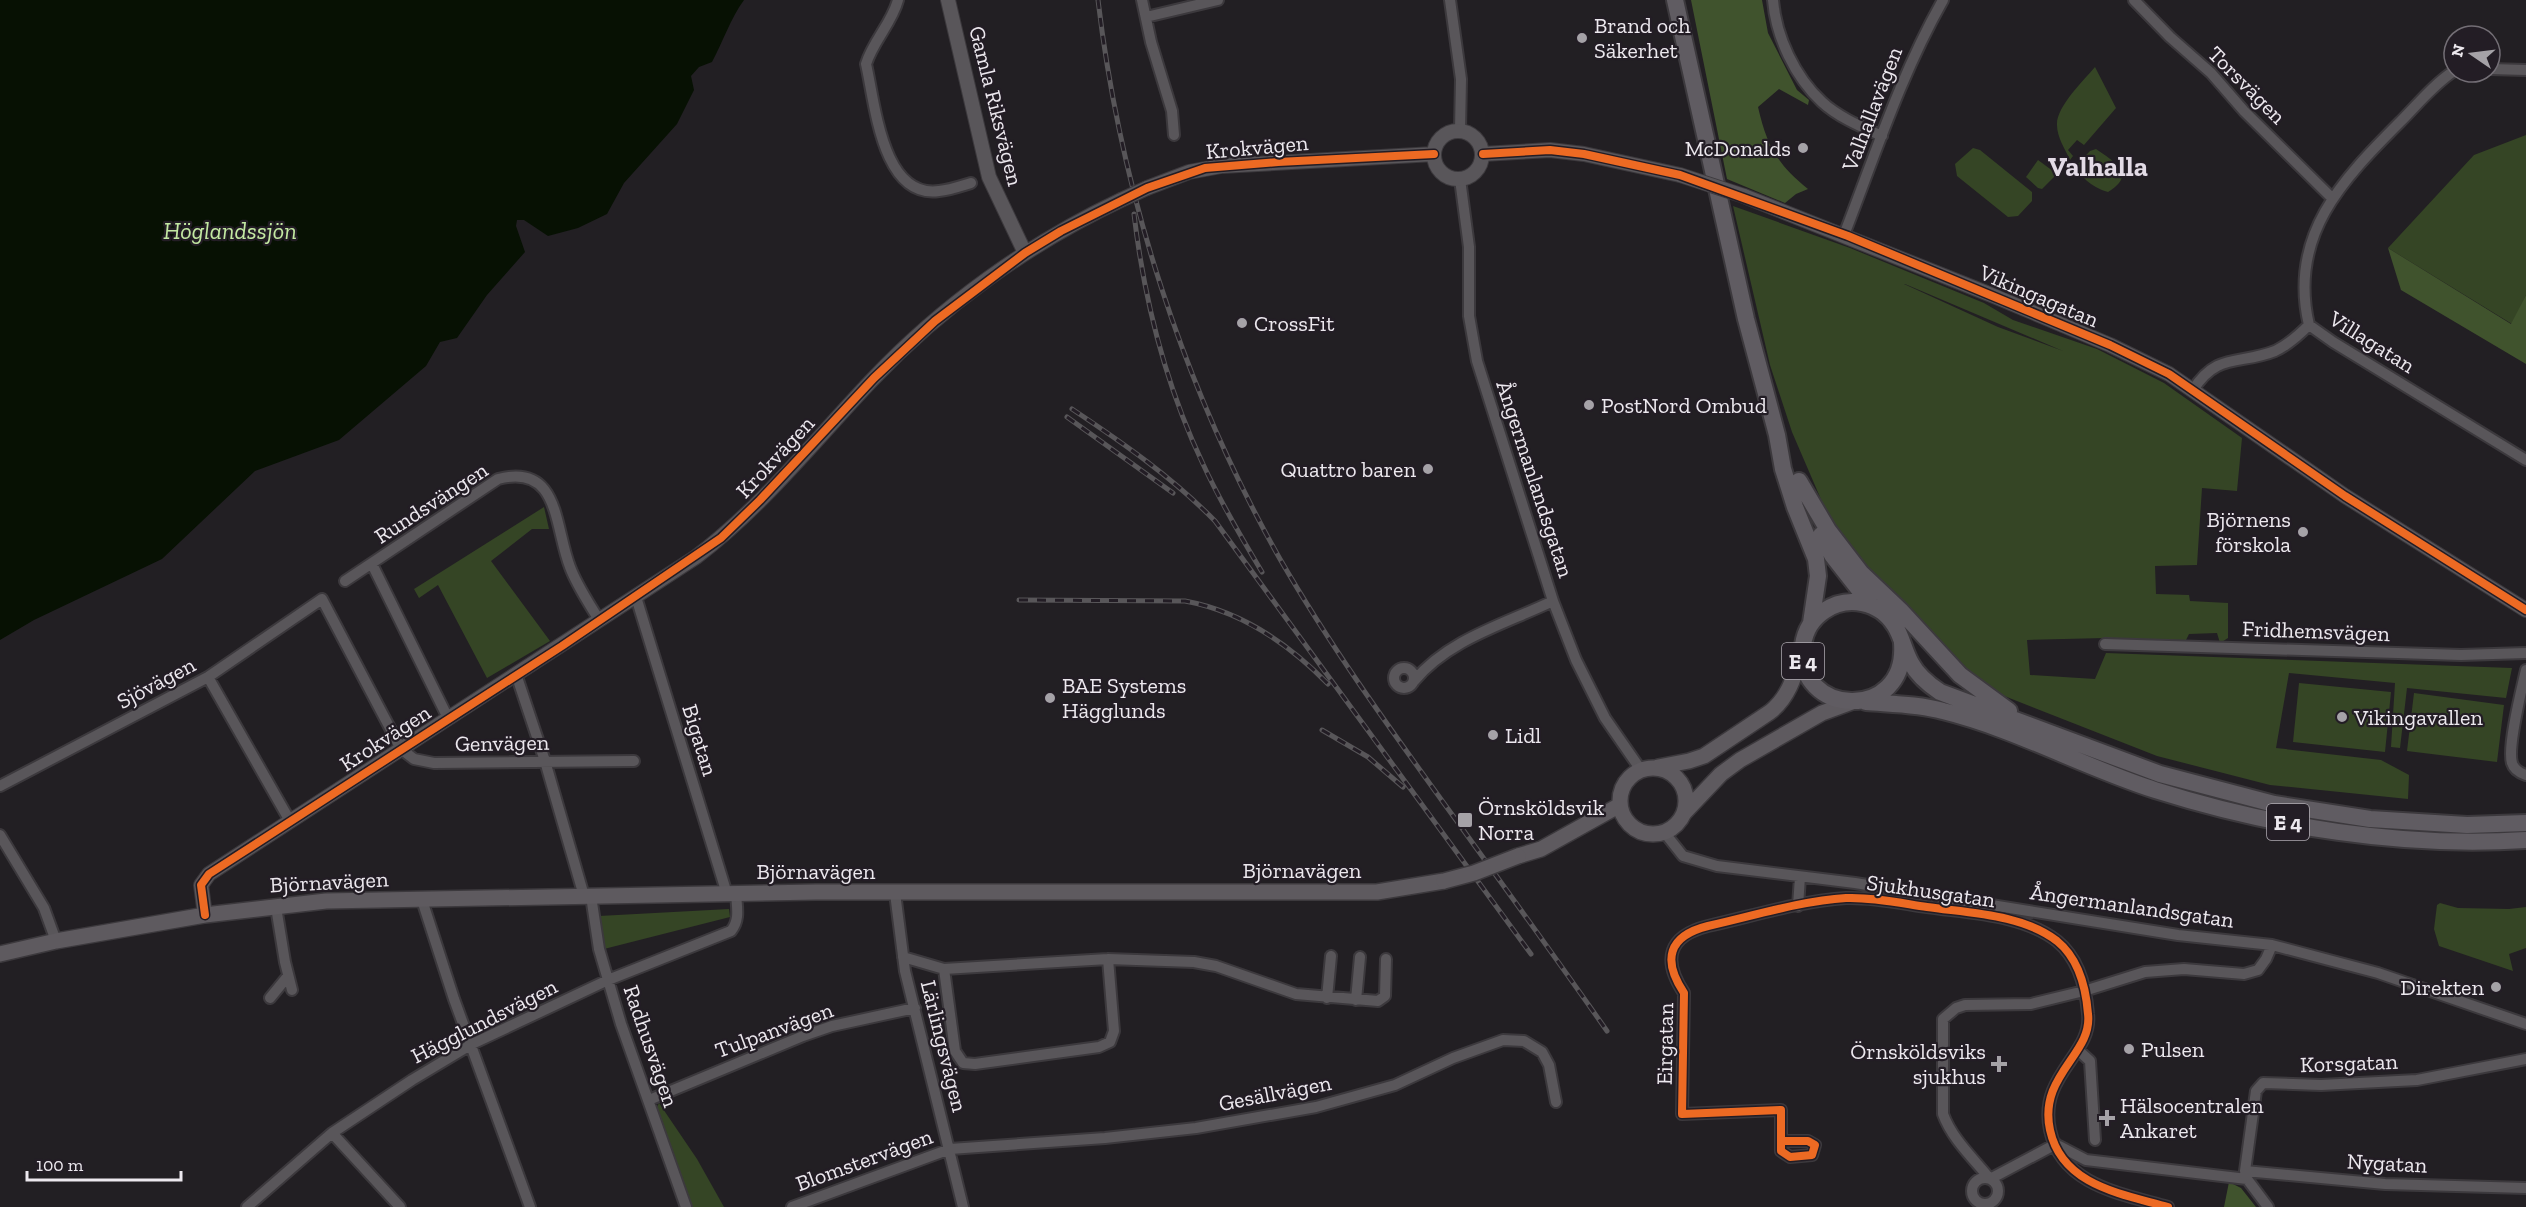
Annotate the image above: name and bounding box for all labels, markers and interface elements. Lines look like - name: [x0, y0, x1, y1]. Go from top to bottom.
- place label: Brand och Säkerhet: [1594, 12, 1691, 64]
- street label: Gamla Riksvägen: [963, 23, 1029, 189]
- north arrow: [2442, 24, 2502, 84]
- marker: Brand och Säkerhet: [1575, 31, 1589, 45]
- street label: Torsvägen: [2202, 40, 2292, 130]
- text: N: [2447, 42, 2469, 59]
- street label: Valhallavägen: [1836, 43, 1908, 176]
- street label: Krokvägen: [1205, 129, 1310, 165]
- place label: McDonalds: [1685, 135, 1791, 162]
- marker: McDonalds: [1796, 141, 1810, 155]
- district label: Valhalla: [2048, 150, 2148, 183]
- water label: Höglandssjön: [163, 216, 297, 245]
- street label: Vikingagatan: [1974, 258, 2103, 333]
- street label: Villagatan: [2323, 304, 2420, 379]
- place label: CrossFit: [1254, 310, 1335, 337]
- marker: CrossFit: [1235, 316, 1249, 330]
- street label: Ångermanlandsgatan: [1490, 377, 1580, 581]
- place label: PostNord Ombud: [1601, 392, 1767, 419]
- marker: PostNord Ombud: [1582, 398, 1596, 412]
- street label: Krokvägen: [730, 410, 820, 504]
- street label: Rundsvängen: [369, 456, 493, 550]
- place label: Quattro baren: [1280, 456, 1416, 483]
- marker: Quattro baren: [1421, 462, 1435, 476]
- place label: Björnens förskola: [2206, 506, 2291, 558]
- marker: Björnens förskola: [2296, 525, 2310, 539]
- street label: Fridhemsvägen: [2242, 615, 2391, 647]
- road number: E 4: [1782, 643, 1824, 679]
- street label: Sjövägen: [112, 651, 200, 715]
- place label: BAE Systems Hägglunds: [1062, 672, 1186, 724]
- marker: BAE Systems Hägglunds: [1043, 691, 1057, 705]
- street label: Krokvägen: [334, 698, 436, 777]
- street label: Bigatan: [676, 701, 724, 779]
- place label: Vikingavallen: [2353, 704, 2483, 731]
- marker: Vikingavallen: [2335, 710, 2349, 724]
- place label: Lidl: [1505, 722, 1541, 749]
- marker: Lidl: [1486, 728, 1500, 742]
- street label: Genvägen: [455, 729, 550, 757]
- place label: Örnsköldsvik Norra: [1478, 794, 1605, 846]
- road number: E 4: [2267, 804, 2309, 840]
- marker: Örnsköldsvik Norra: [1456, 811, 1474, 829]
- street label: Björnavägen: [1243, 857, 1362, 884]
- street label: Björnavägen: [757, 858, 876, 885]
- street label: Björnavägen: [269, 865, 389, 899]
- street label: Sjukhusgatan: [1865, 869, 1997, 913]
- street label: Ångermanlandsgatan: [2028, 878, 2236, 934]
- street label: Hägglundsvägen: [406, 972, 562, 1069]
- place label: Direkten: [2400, 974, 2484, 1001]
- street label: Lärlingsvägen: [915, 977, 974, 1115]
- marker: Direkten: [2489, 980, 2503, 994]
- street label: Radhusvägen: [617, 981, 685, 1111]
- street label: Tulpanvägen: [711, 996, 837, 1064]
- street label: Eirgatan: [1651, 1002, 1679, 1085]
- place label: Pulsen: [2141, 1036, 2205, 1063]
- place label: Örnsköldsviks sjukhus: [1850, 1038, 1986, 1090]
- marker: Pulsen: [2122, 1042, 2136, 1056]
- street label: Korsgatan: [2300, 1048, 2399, 1078]
- marker: Örnsköldsviks sjukhus: [1990, 1055, 2008, 1073]
- street label: Gesällvägen: [1216, 1069, 1334, 1117]
- place label: Hälsocentralen Ankaret: [2120, 1092, 2264, 1144]
- marker: Hälsocentralen Ankaret: [2098, 1109, 2116, 1127]
- street label: Blomstervägen: [792, 1123, 936, 1197]
- scale bar: [27, 1144, 182, 1182]
- street label: Nygatan: [2346, 1147, 2428, 1179]
- text: 100 m: [36, 1154, 84, 1176]

